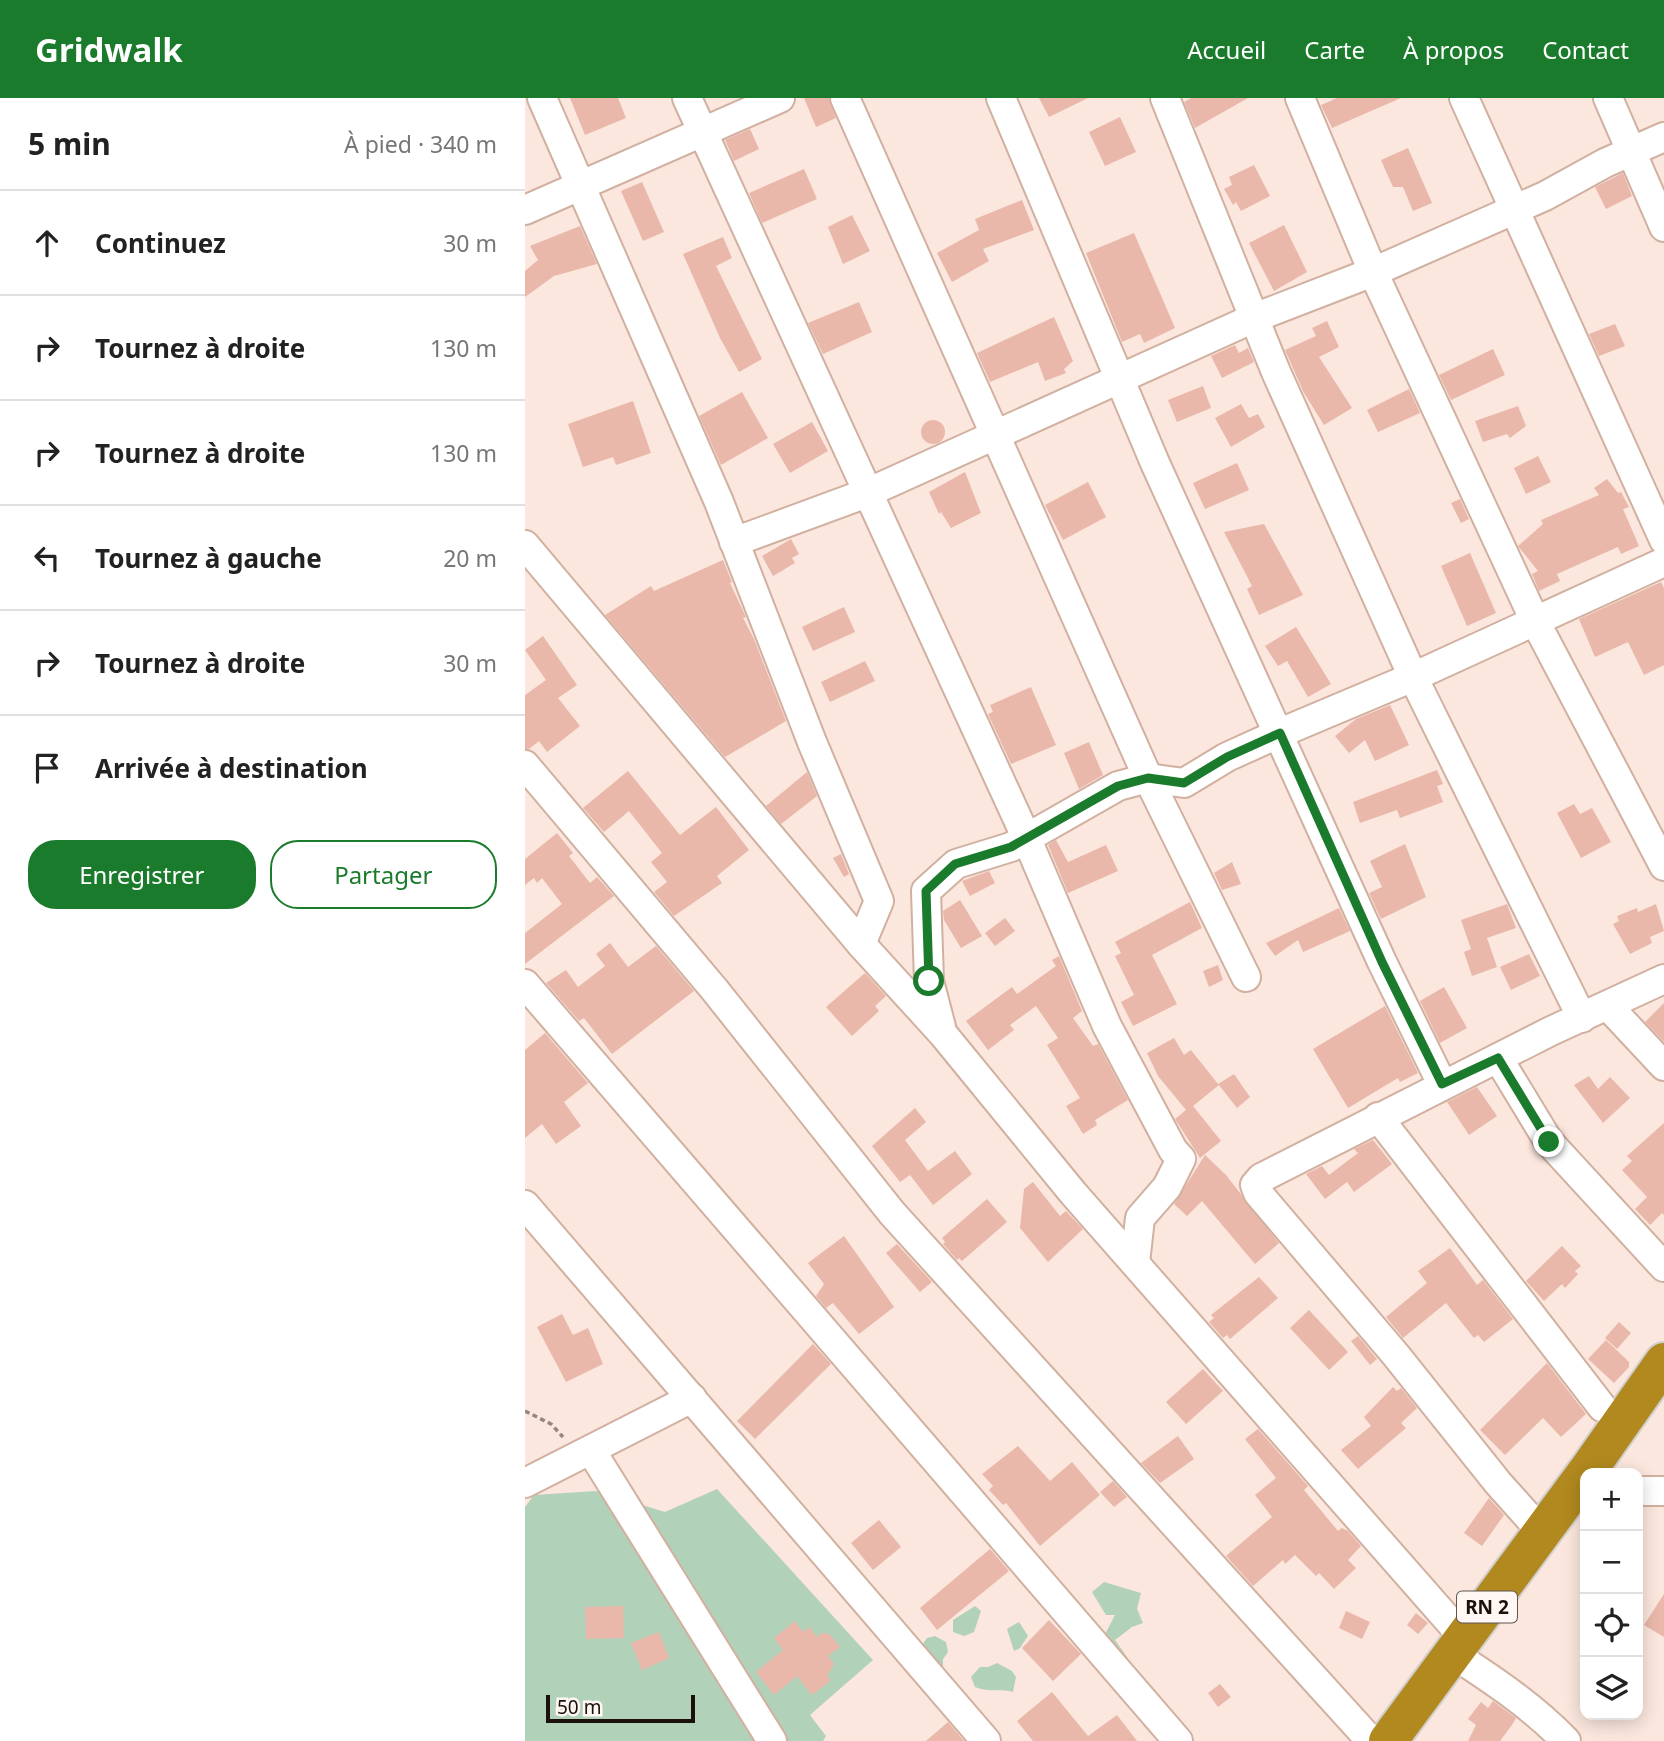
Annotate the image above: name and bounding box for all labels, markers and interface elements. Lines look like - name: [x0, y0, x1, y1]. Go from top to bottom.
- text: Gridwalk: [35, 27, 183, 72]
- text: Accueil: [1187, 33, 1266, 66]
- text: Carte: [1304, 33, 1365, 66]
- text: À propos: [1403, 33, 1504, 66]
- text: Contact: [1542, 33, 1629, 66]
- text: 5 min: [28, 123, 111, 164]
- text: À pied · 340 m: [344, 128, 497, 160]
- icon: ahead: [28, 224, 66, 262]
- text: Continuez: [95, 225, 226, 261]
- text: 30 m: [443, 227, 497, 259]
- icon: right: [28, 329, 66, 367]
- text: Tournez à droite: [95, 330, 305, 366]
- text: 130 m: [430, 332, 497, 364]
- icon: right: [28, 434, 66, 472]
- text: Tournez à droite: [95, 435, 305, 471]
- text: 130 m: [430, 437, 497, 469]
- icon: left: [28, 539, 66, 577]
- text: Tournez à gauche: [95, 540, 322, 576]
- text: 20 m: [443, 542, 497, 574]
- icon: right: [28, 644, 66, 682]
- text: Tournez à droite: [95, 645, 305, 681]
- text: 30 m: [443, 647, 497, 679]
- icon: arrive: [28, 749, 66, 787]
- text: Arrivée à destination: [95, 750, 368, 786]
- button: Enregistrer: [28, 840, 256, 909]
- button: Partager: [270, 840, 497, 909]
- route start: [913, 965, 944, 996]
- route end: [1533, 1126, 1564, 1157]
- map controls: [1580, 1468, 1643, 1720]
- button: +: [1580, 1468, 1643, 1531]
- button: −: [1580, 1531, 1643, 1594]
- road number: RN 2: [1457, 1592, 1517, 1623]
- button: locate: [1580, 1594, 1643, 1657]
- button: layers: [1580, 1657, 1643, 1720]
- scale bar: [546, 1692, 695, 1724]
- text: 50 m: [557, 1694, 601, 1720]

